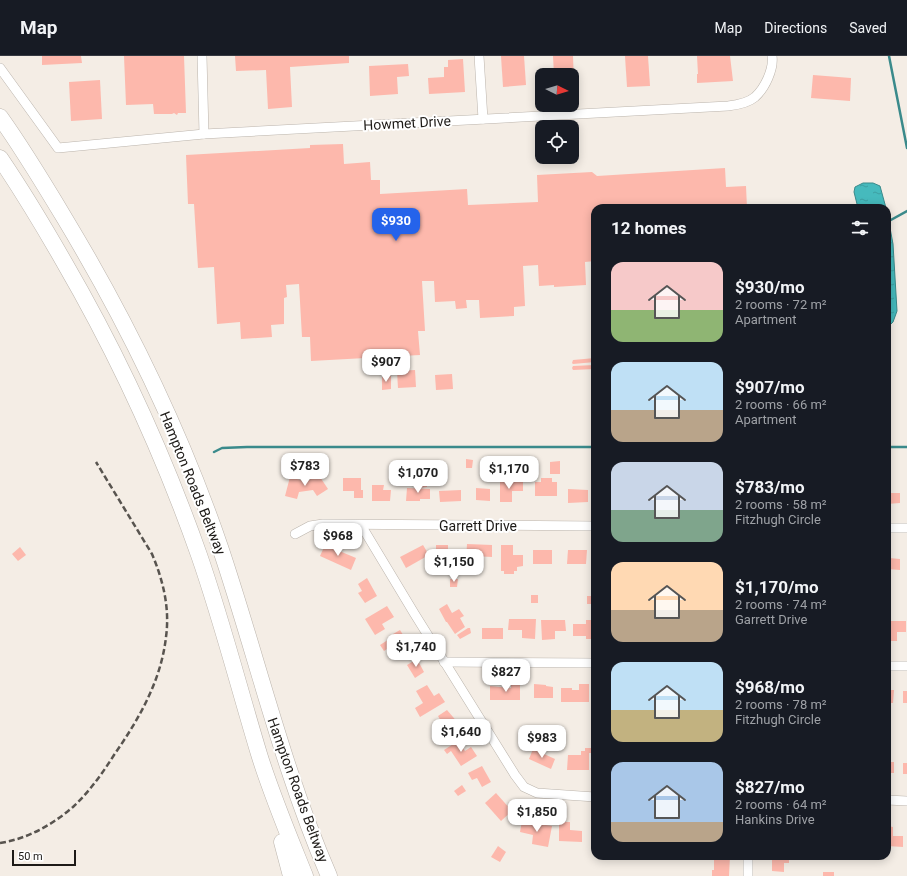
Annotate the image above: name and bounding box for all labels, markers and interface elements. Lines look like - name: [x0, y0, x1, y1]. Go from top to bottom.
- text: Map: [20, 16, 58, 39]
- text: Map: [715, 20, 742, 36]
- text: Directions: [764, 20, 827, 36]
- text: Saved: [849, 20, 887, 36]
- north arrow: [535, 68, 579, 112]
- map controls: [535, 68, 579, 164]
- street label: Howmet Drive: [363, 113, 451, 133]
- button: locate: [535, 120, 579, 164]
- pin: $930: [372, 208, 420, 242]
- text: $930: [381, 213, 411, 228]
- icon: filters: [849, 217, 871, 239]
- text: 12 homes: [611, 218, 687, 238]
- text: $930/mo: [735, 277, 805, 297]
- icon: home: [643, 278, 691, 326]
- text: 2 rooms · 72 m²: [735, 297, 827, 312]
- text: Apartment: [735, 312, 797, 327]
- pin: $907: [362, 349, 410, 383]
- text: $907: [371, 354, 401, 369]
- text: $907/mo: [735, 377, 805, 397]
- icon: home: [643, 378, 691, 426]
- text: 2 rooms · 66 m²: [735, 397, 827, 412]
- street label: Hampton Roads Beltway: [157, 409, 229, 557]
- text: Apartment: [735, 412, 797, 427]
- pin: $783: [281, 453, 329, 487]
- pin: $1,170: [476, 456, 542, 490]
- text: $783: [290, 458, 320, 473]
- pin: $1,070: [385, 460, 451, 494]
- text: $1,170: [489, 461, 529, 476]
- text: $1,070: [398, 465, 438, 480]
- text: $783/mo: [735, 477, 805, 497]
- icon: home: [643, 478, 691, 526]
- text: 2 rooms · 58 m²: [735, 497, 827, 512]
- text: Fitzhugh Circle: [735, 512, 821, 527]
- street label: Garrett Drive: [439, 518, 517, 534]
- pin: $968: [314, 523, 362, 557]
- text: $968: [323, 528, 353, 543]
- pin: $1,150: [421, 549, 487, 583]
- text: $1,150: [434, 554, 474, 569]
- text: $1,170/mo: [735, 577, 819, 597]
- icon: home: [643, 578, 691, 626]
- text: 2 rooms · 74 m²: [735, 597, 827, 612]
- text: Garrett Drive: [735, 612, 807, 627]
- pin: $1,740: [383, 634, 449, 668]
- text: $1,740: [396, 639, 436, 654]
- pin: $827: [482, 659, 530, 693]
- text: $827: [491, 664, 521, 679]
- text: $968/mo: [735, 677, 805, 697]
- icon: home: [643, 678, 691, 726]
- text: 2 rooms · 78 m²: [735, 697, 827, 712]
- text: Fitzhugh Circle: [735, 712, 821, 727]
- street label: Hampton Roads Beltway: [264, 715, 332, 865]
- pin: $1,640: [428, 719, 494, 753]
- text: $1,640: [441, 724, 481, 739]
- pin: $983: [518, 725, 566, 759]
- text: $983: [527, 730, 557, 745]
- text: $827/mo: [735, 777, 805, 797]
- icon: home: [643, 778, 691, 826]
- text: 2 rooms · 64 m²: [735, 797, 827, 812]
- pin: $1,850: [504, 799, 570, 833]
- text: $1,850: [517, 804, 557, 819]
- text: Hankins Drive: [735, 812, 815, 827]
- scale bar: [12, 848, 76, 867]
- text: 50 m: [18, 850, 43, 863]

